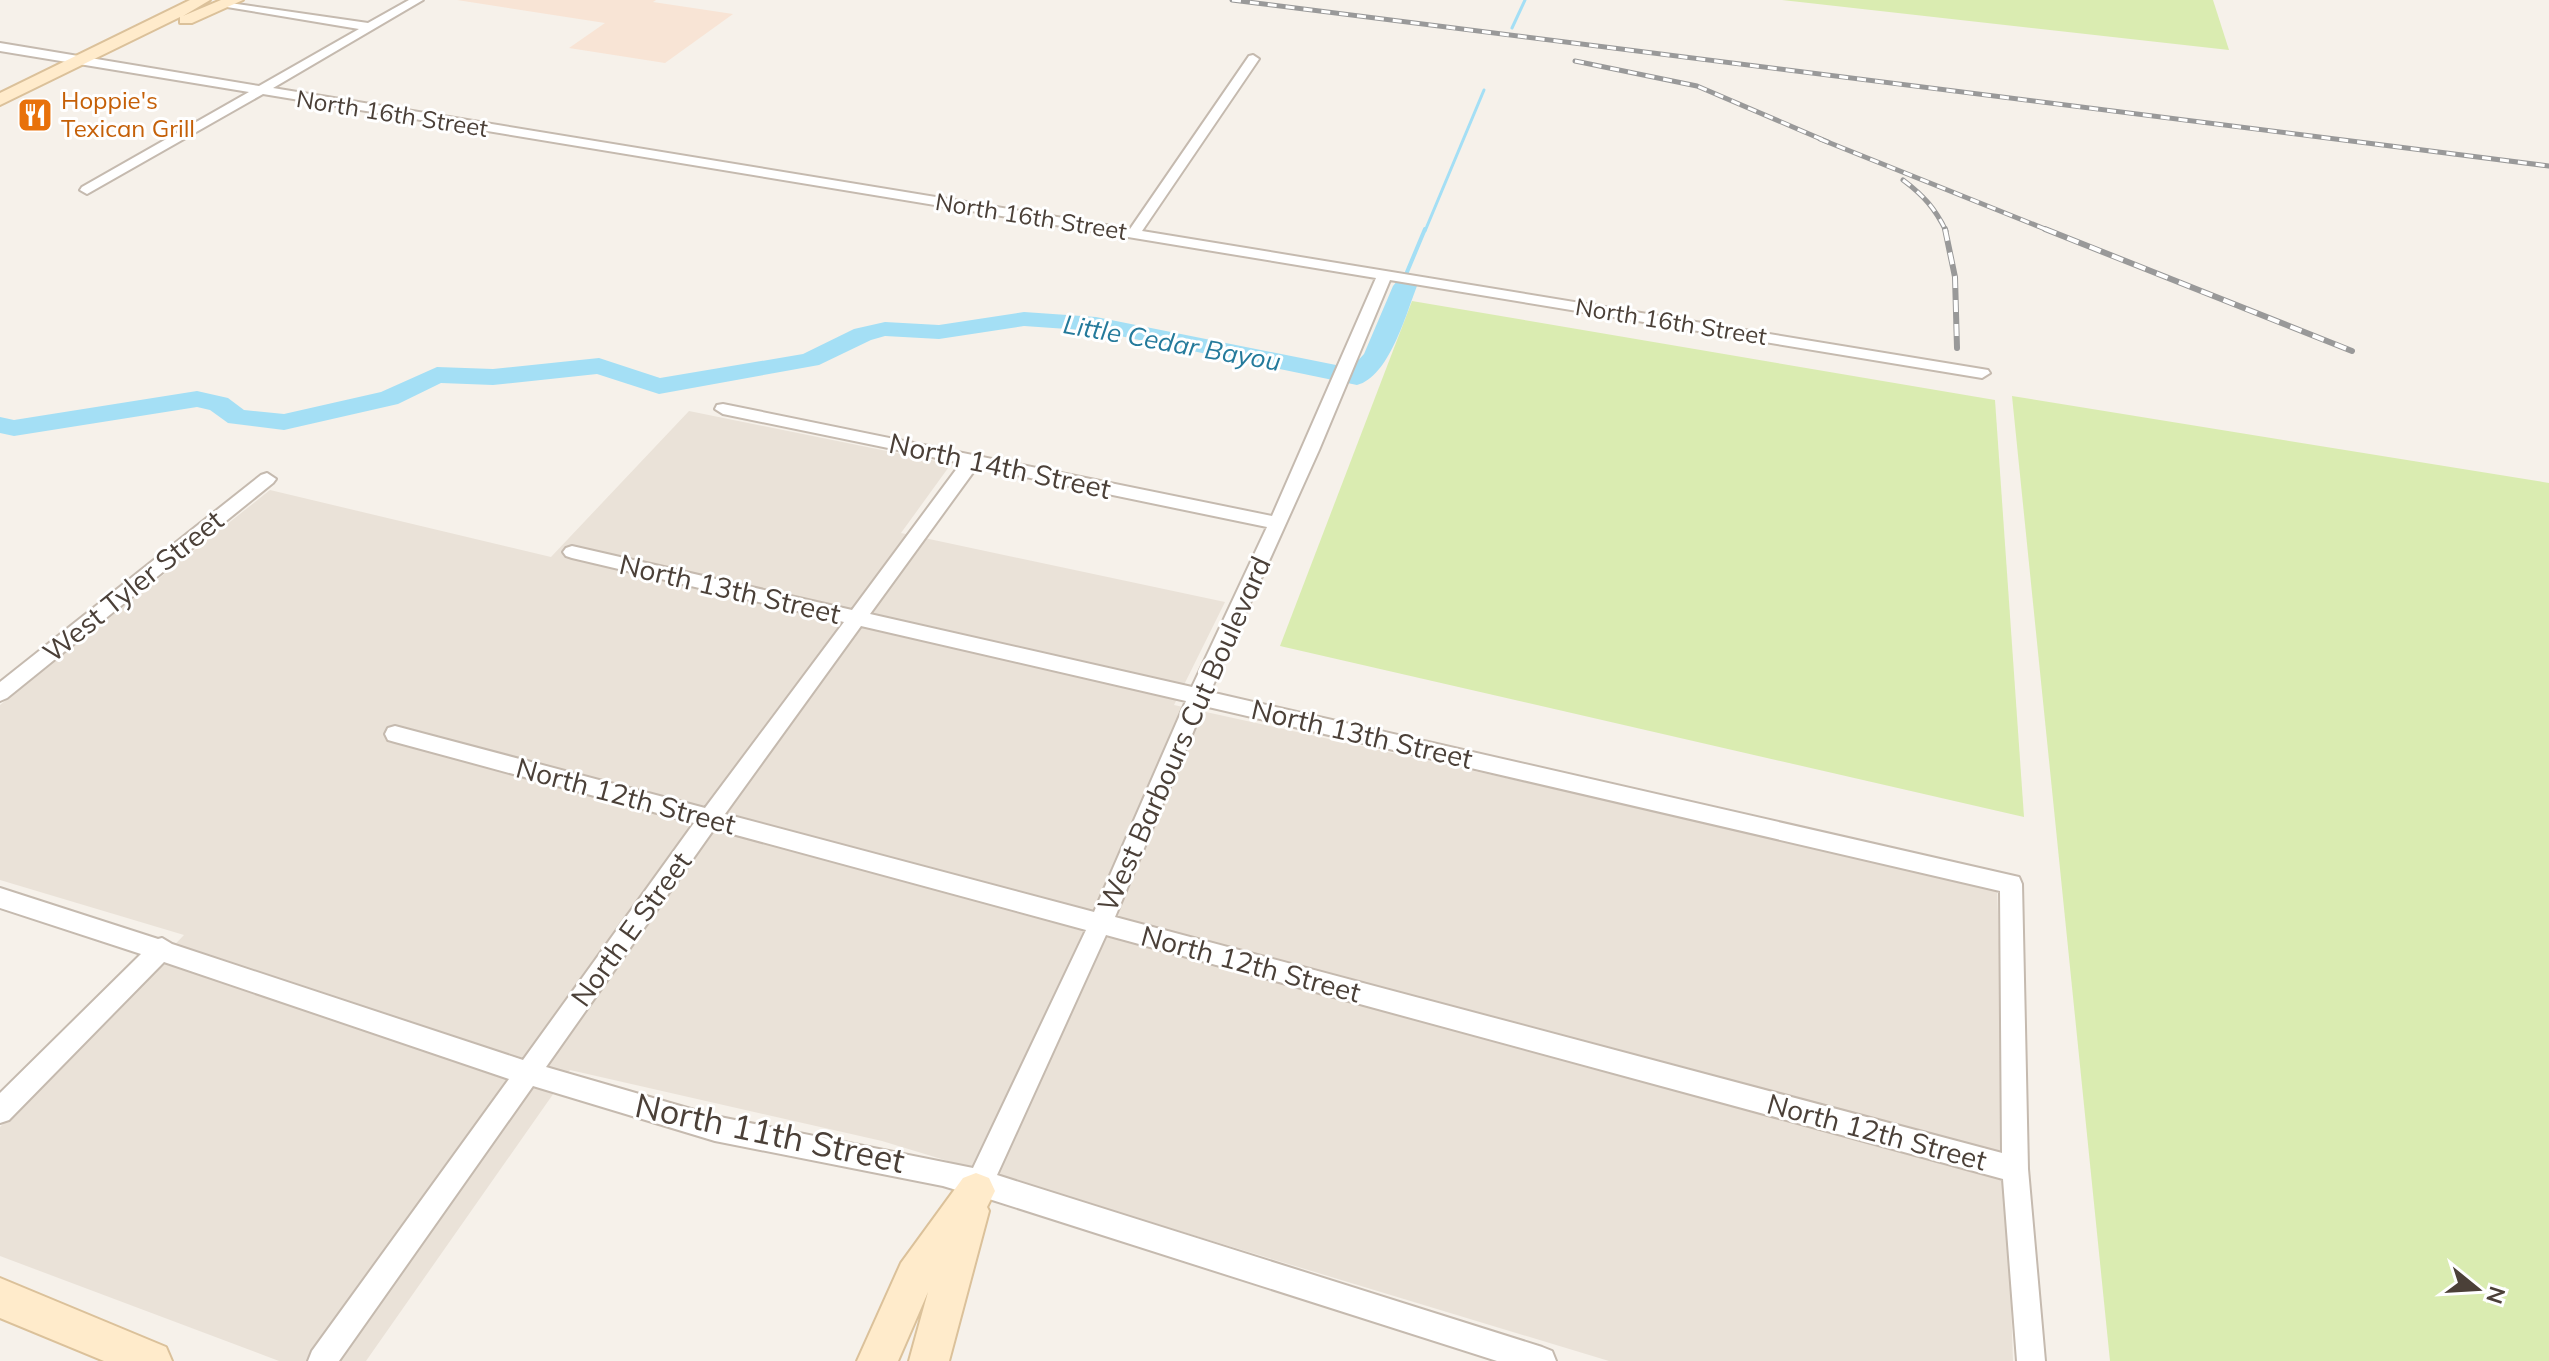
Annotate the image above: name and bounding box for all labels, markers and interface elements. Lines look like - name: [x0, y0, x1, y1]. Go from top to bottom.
- street label: North 16th Street: [294, 83, 490, 143]
- place label: Hoppie's Texican Grill: [61, 85, 195, 143]
- restaurant icon: Hoppie's Texican Grill: [16, 96, 54, 134]
- street label: North 16th Street: [933, 186, 1129, 246]
- street label: North 16th Street: [1573, 291, 1769, 351]
- water label: Little Cedar Bayou: [1061, 307, 1283, 378]
- street label: North 14th Street: [886, 425, 1114, 506]
- street label: West Tyler Street: [35, 502, 230, 669]
- street label: North 13th Street: [616, 546, 844, 631]
- street label: West Barbours Cut Boulevard: [1089, 551, 1278, 917]
- street label: North 13th Street: [1248, 691, 1476, 776]
- street label: North 12th Street: [513, 749, 740, 842]
- street label: North E Street: [563, 844, 699, 1013]
- street label: North 12th Street: [1138, 917, 1365, 1010]
- street label: North 11th Street: [631, 1083, 909, 1182]
- street label: North 12th Street: [1764, 1085, 1991, 1178]
- north arrow: [2437, 1249, 2517, 1329]
- text: N: [2480, 1283, 2512, 1307]

